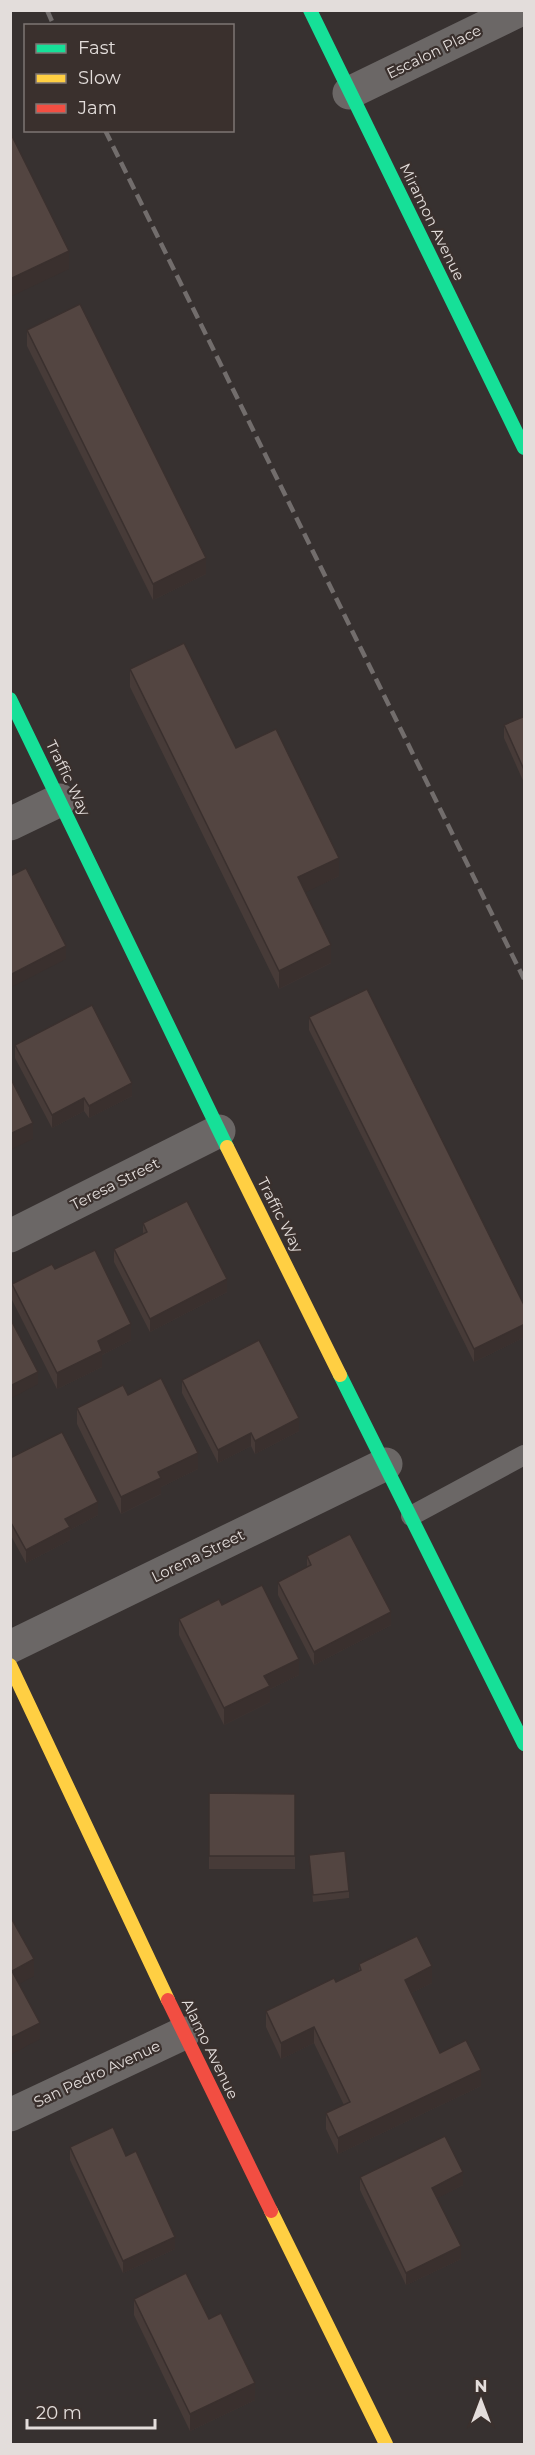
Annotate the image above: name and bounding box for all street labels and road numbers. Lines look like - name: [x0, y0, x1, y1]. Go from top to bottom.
- street label: Escalon Place: [383, 20, 484, 83]
- street label: Miramon Avenue: [396, 160, 469, 284]
- street label: Traffic Way: [42, 737, 95, 819]
- street label: Teresa Street: [67, 1153, 162, 1214]
- street label: Traffic Way: [253, 1174, 308, 1256]
- street label: Lorena Street: [148, 1525, 247, 1586]
- street label: Alamo Avenue: [178, 1995, 243, 2102]
- street label: San Pedro Avenue: [30, 2036, 163, 2111]

